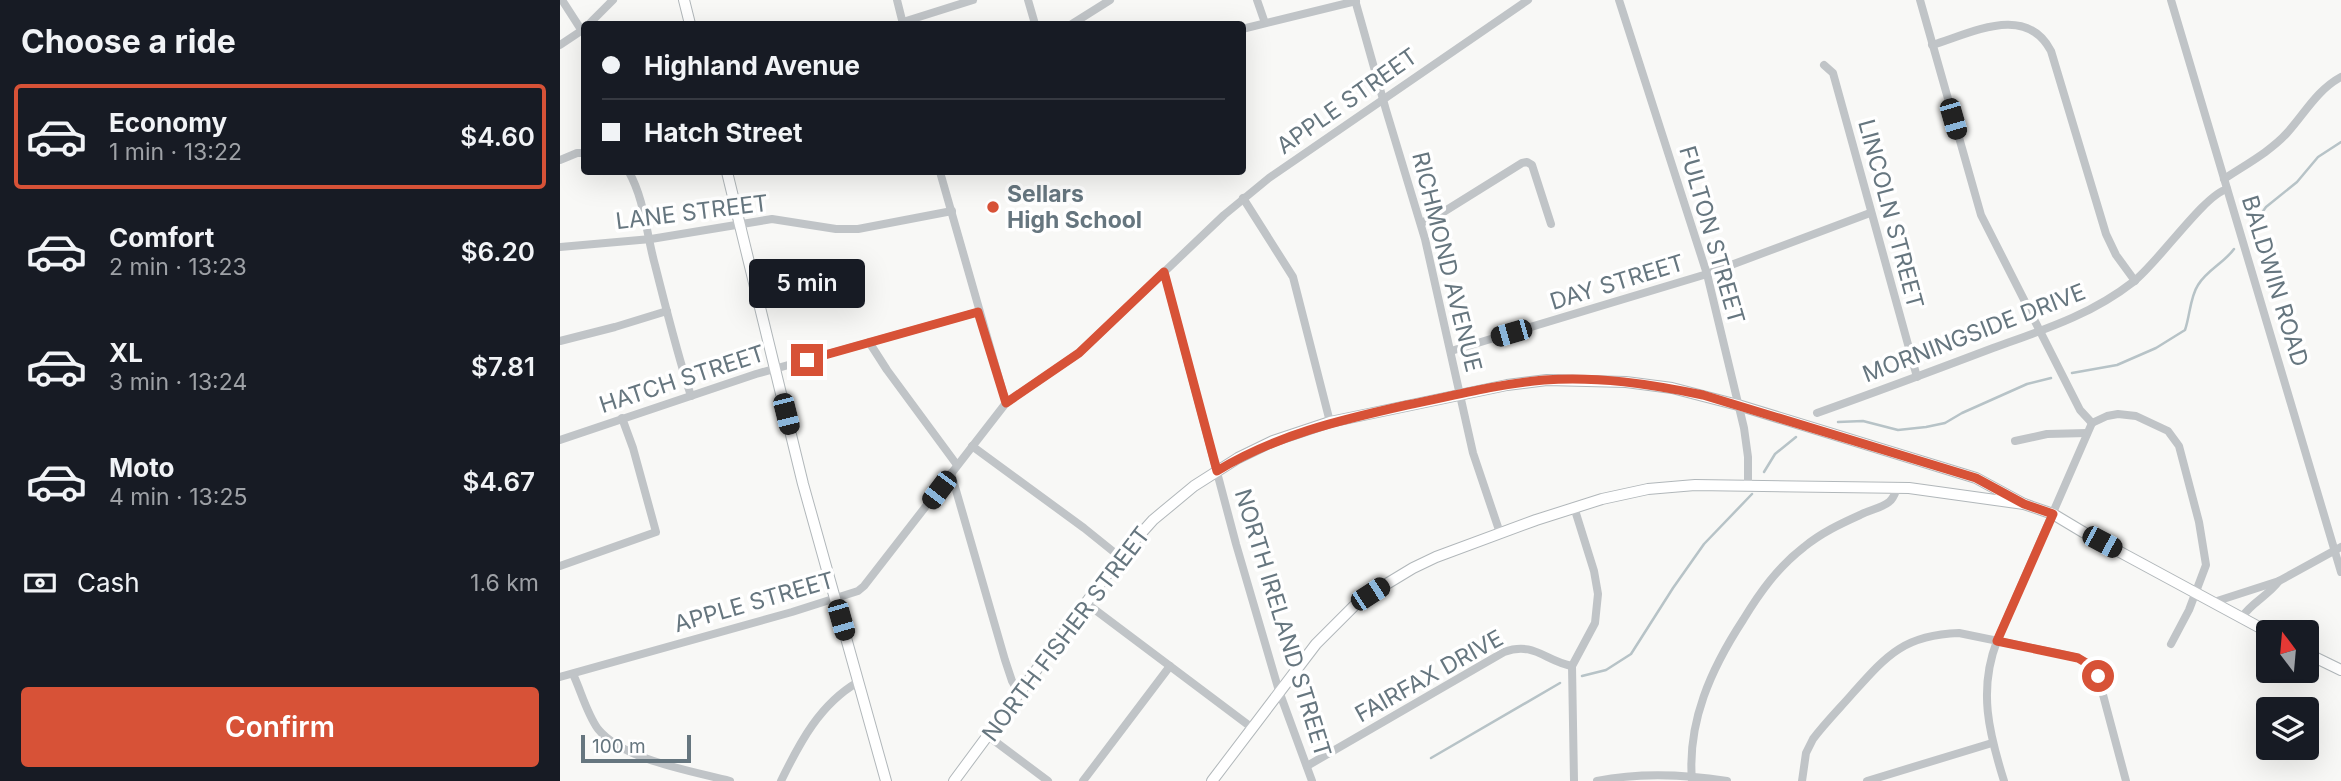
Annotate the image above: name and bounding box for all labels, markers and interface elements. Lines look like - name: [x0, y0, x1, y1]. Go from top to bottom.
- text: Choose a ride: [21, 22, 236, 61]
- street label: APPLE STREET: [1271, 42, 1423, 160]
- text: Highland Avenue: [644, 50, 860, 81]
- car: [1938, 96, 1969, 142]
- icon: car: [25, 105, 88, 168]
- text: Economy: [109, 107, 227, 138]
- street label: LINCOLN STREET: [1852, 116, 1930, 312]
- text: Hatch Street: [644, 117, 802, 148]
- text: $4.60: [460, 121, 535, 152]
- text: 1 min · 13:22: [109, 138, 242, 166]
- street label: FULTON STREET: [1673, 143, 1751, 327]
- street label: RICHMOND AVENUE: [1406, 149, 1488, 375]
- place label: Sellars High School: [1007, 180, 1142, 234]
- street label: LANE STREET: [614, 189, 770, 235]
- street label: BALDWIN ROAD: [2236, 192, 2314, 370]
- marker: Sellars High School: [985, 199, 1001, 215]
- icon: car: [25, 220, 88, 283]
- text: Comfort: [109, 222, 214, 253]
- text: $6.20: [461, 236, 535, 267]
- street label: DAY STREET: [1546, 248, 1688, 316]
- text: 2 min · 13:23: [109, 253, 247, 281]
- callout: 5 min: [749, 258, 865, 308]
- text: 5 min: [776, 269, 838, 297]
- street label: MORNINGSIDE DRIVE: [1859, 278, 2089, 388]
- car: [1488, 317, 1535, 349]
- icon: car: [25, 335, 88, 398]
- text: XL: [109, 337, 143, 368]
- street label: HATCH STREET: [596, 339, 768, 419]
- route end: [791, 344, 823, 376]
- text: $7.81: [471, 351, 535, 382]
- text: 3 min · 13:24: [109, 368, 247, 396]
- car: [771, 391, 802, 437]
- icon: car: [25, 450, 88, 513]
- text: Moto: [109, 452, 174, 483]
- text: $4.67: [462, 466, 535, 497]
- car: [918, 467, 961, 513]
- text: 4 min · 13:25: [109, 483, 247, 511]
- street label: NORTH IRELAND STREET: [1229, 485, 1337, 761]
- street label: NORTH FISHER STREET: [976, 521, 1156, 747]
- car: [2079, 523, 2126, 561]
- icon: cash: [21, 564, 59, 602]
- street label: APPLE STREET: [671, 566, 837, 638]
- text: Cash: [77, 567, 140, 598]
- text: 1.6 km: [470, 569, 539, 597]
- car: [1347, 574, 1394, 614]
- car: [826, 597, 857, 643]
- north arrow: [2256, 620, 2319, 682]
- map controls: [2256, 620, 2319, 760]
- street label: FAIRFAX DRIVE: [1350, 624, 1508, 728]
- route start: [2082, 660, 2114, 692]
- button: Confirm: [21, 687, 539, 767]
- button: layers: [2256, 697, 2319, 760]
- scale bar: [581, 732, 691, 764]
- text: 100 m: [592, 735, 646, 758]

